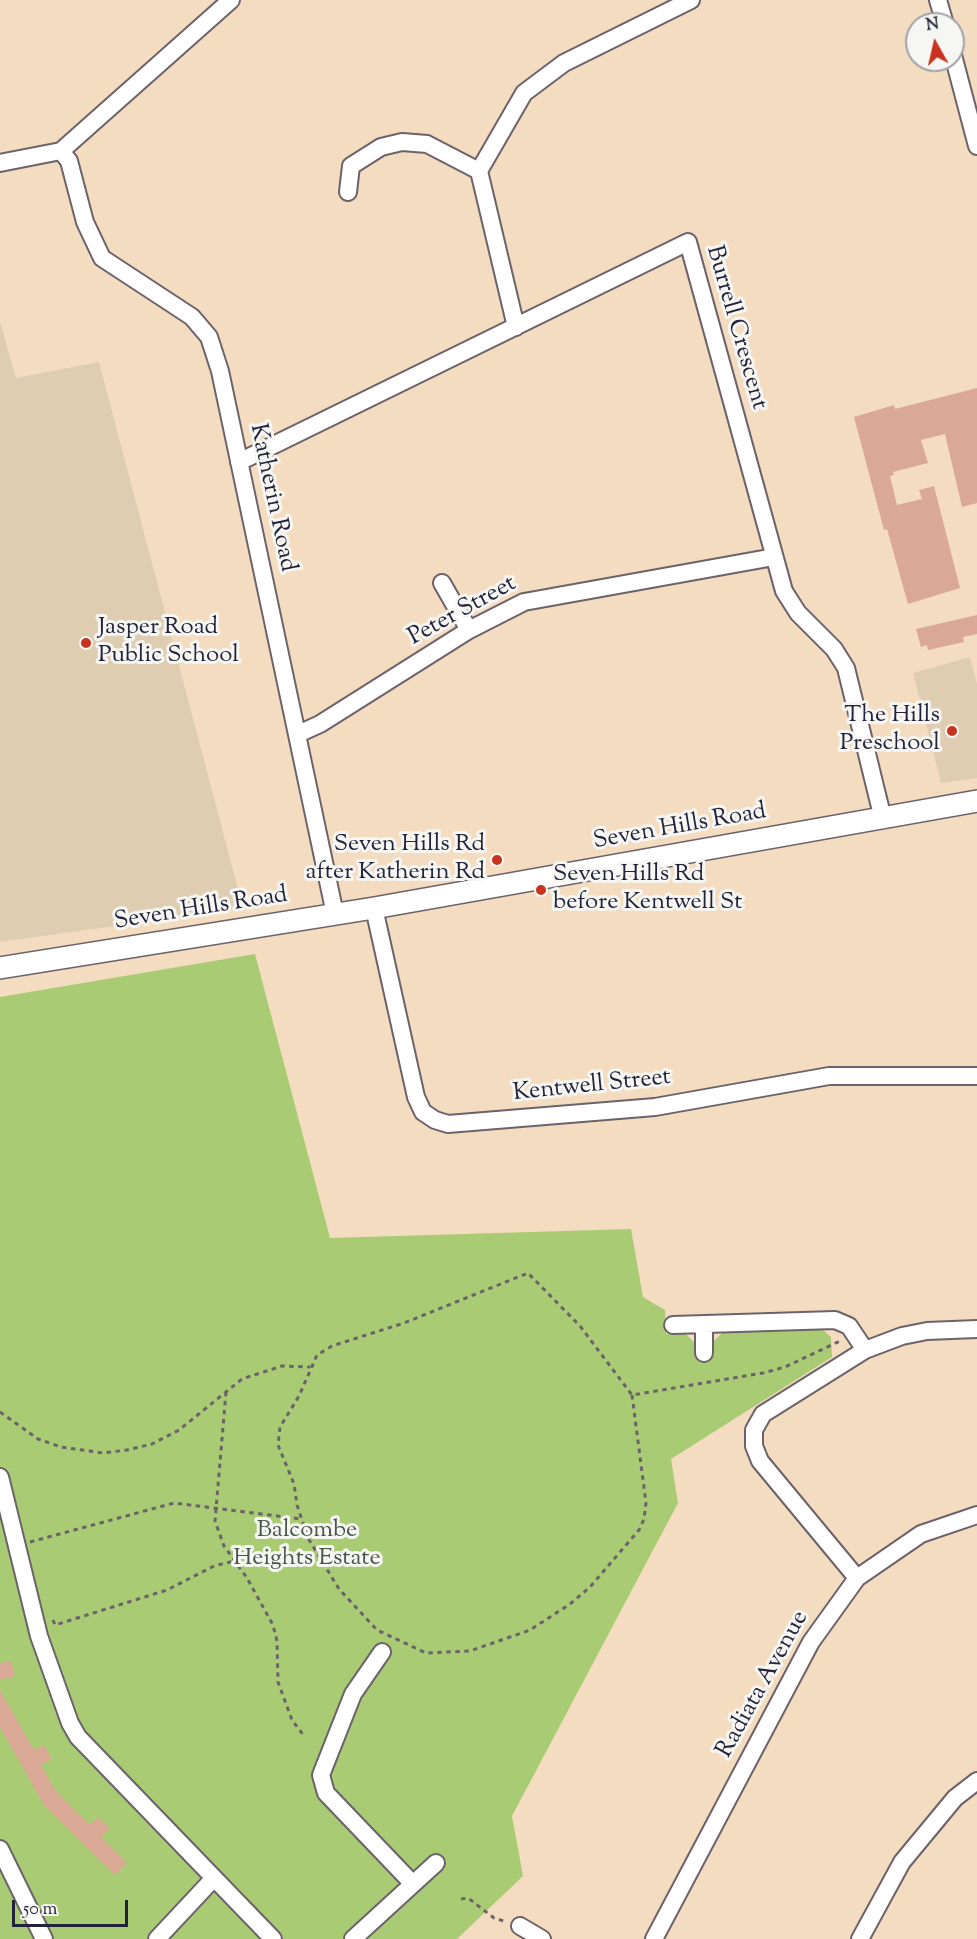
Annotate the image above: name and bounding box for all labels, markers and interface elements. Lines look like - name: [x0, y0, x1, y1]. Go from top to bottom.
- north arrow: [905, 12, 965, 72]
- text: N: [925, 13, 941, 38]
- street label: Burrell Crescent: [698, 243, 772, 413]
- street label: Katherin Road: [241, 421, 301, 575]
- street label: Peter Street: [404, 571, 522, 653]
- place label: Jasper Road Public School: [98, 615, 239, 671]
- marker: Jasper Road Public School: [79, 636, 93, 650]
- place label: The Hills Preschool: [840, 703, 940, 759]
- marker: The Hills Preschool: [945, 724, 959, 738]
- street label: Seven Hills Road: [591, 799, 769, 857]
- place label: Seven Hills Rd after Katherin Rd: [306, 832, 485, 888]
- marker: Seven Hills Rd after Katherin Rd: [490, 853, 504, 867]
- place label: Seven Hills Rd before Kentwell St: [553, 862, 743, 918]
- street label: Seven Hills Road: [112, 882, 290, 938]
- marker: Seven Hills Rd before Kentwell St: [534, 883, 548, 897]
- street label: Kentwell Street: [512, 1064, 672, 1110]
- park label: Balcombe Heights Estate: [233, 1518, 381, 1574]
- street label: Radiata Avenue: [712, 1606, 816, 1764]
- scale bar: [15, 1888, 130, 1926]
- text: 50 m: [23, 1897, 57, 1923]

